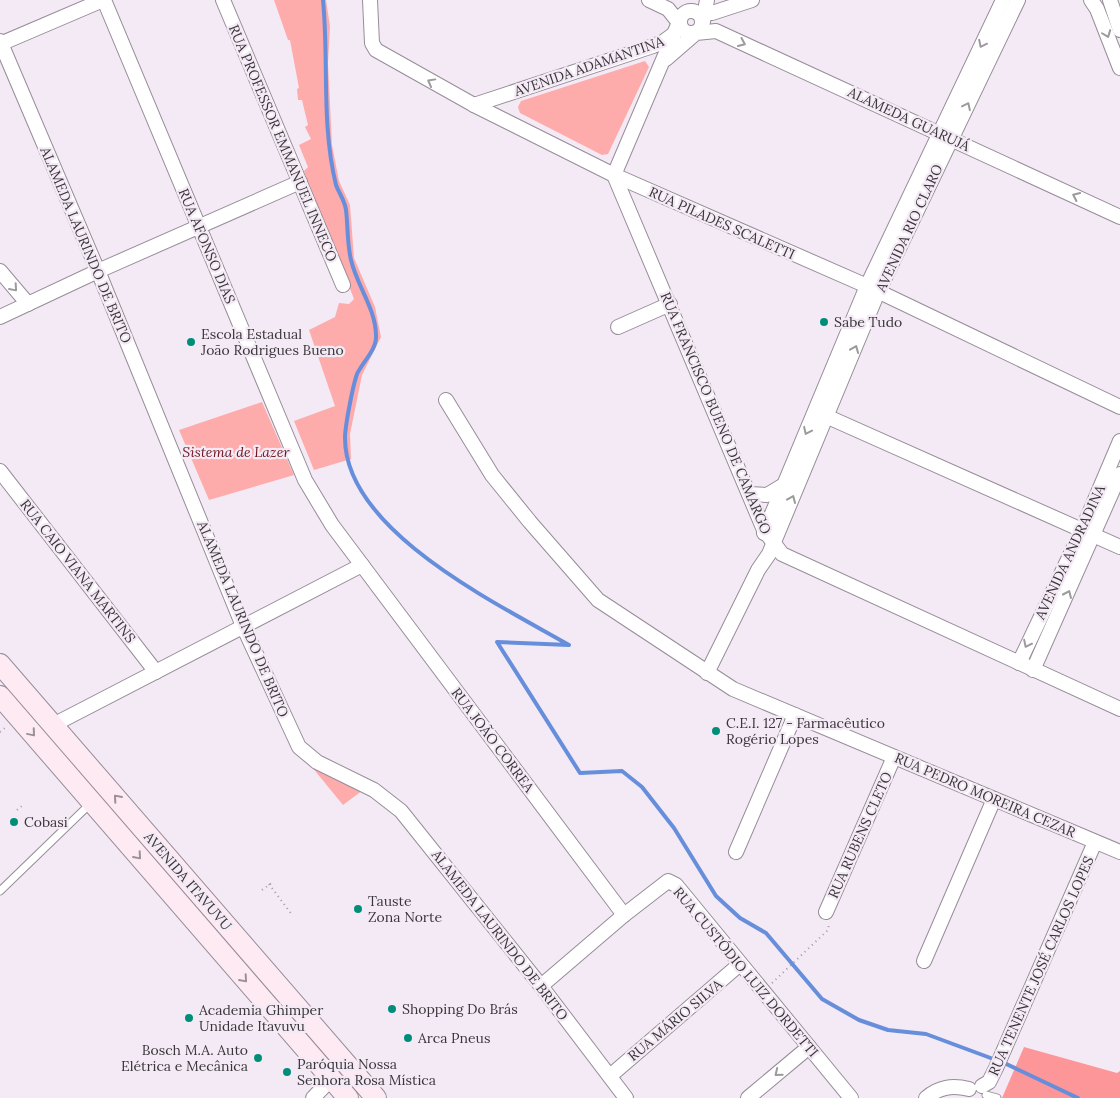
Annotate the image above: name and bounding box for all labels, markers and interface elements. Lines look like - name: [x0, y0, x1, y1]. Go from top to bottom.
- street label: RUA PROFESSOR EMMANUEL INNECO: [225, 22, 341, 264]
- one-way arrow: [1101, 29, 1111, 38]
- street label: AVENIDA ADAMANTINA: [511, 32, 666, 100]
- one-way arrow: [737, 37, 746, 47]
- one-way arrow: [977, 39, 988, 48]
- one-way arrow: [428, 78, 437, 88]
- street label: ALAMEDA GUARUJÁ: [844, 82, 973, 155]
- one-way arrow: [961, 102, 971, 111]
- street label: ALAMEDA LAURINDO DE BRITO: [36, 143, 136, 346]
- street label: AVENIDA RIO CLARO: [871, 161, 947, 296]
- street label: RUA PILADES SCALETTI: [646, 183, 798, 263]
- street label: RUA AFONSO DIAS: [175, 186, 239, 307]
- one-way arrow: [1072, 192, 1081, 203]
- one-way arrow: [8, 282, 17, 291]
- street label: RUA FRANCISCO BUENO DE CAMARGO: [657, 289, 775, 537]
- place label: Sabe Tudo: [834, 313, 902, 331]
- marker: Sabe Tudo: [818, 316, 830, 328]
- place label: Escola Estadual João Rodrigues Bueno: [200, 325, 344, 359]
- marker: Escola Estadual João Rodrigues Bueno: [185, 336, 197, 348]
- one-way arrow: [849, 345, 859, 354]
- one-way arrow: [802, 426, 813, 435]
- park label: Sistema de Lazer: [182, 443, 290, 461]
- street label: AVENIDA ANDRADINA: [1030, 482, 1109, 623]
- one-way arrow: [786, 495, 797, 504]
- street label: RUA CAIO VIANA MARTINS: [16, 496, 140, 647]
- street label: ALAMEDA LAURINDO DE BRITO: [193, 517, 293, 720]
- one-way arrow: [1061, 590, 1072, 599]
- one-way arrow: [1023, 639, 1034, 648]
- street label: RUA JOÃO CORREA: [448, 684, 538, 796]
- place label: C.E.I. 127 - Farmacêutico Rogério Lopes: [726, 714, 885, 748]
- marker: C.E.I. 127 - Farmacêutico Rogério Lopes: [710, 725, 722, 737]
- one-way arrow: [26, 727, 35, 736]
- street label: RUA PEDRO MOREIRA CEZAR: [892, 749, 1078, 841]
- street label: RUA RUBENS CLETO: [824, 769, 896, 901]
- one-way arrow: [113, 795, 122, 804]
- place label: Cobasi: [24, 813, 68, 831]
- marker: Cobasi: [8, 816, 20, 828]
- street label: AVENIDA ITAVUVU: [140, 827, 236, 934]
- street label: ALAMEDA LAURINDO DE BRITO: [427, 845, 572, 1024]
- one-way arrow: [132, 850, 141, 859]
- street label: RUA TENENTE JOSÉ CARLOS LOPES: [984, 853, 1098, 1079]
- street label: RUA CUSTÓDIO LUIZ DORDETTI: [670, 883, 822, 1061]
- place label: Tauste Zona Norte: [368, 892, 442, 926]
- marker: Tauste Zona Norte: [352, 903, 364, 915]
- one-way arrow: [238, 973, 247, 982]
- street label: RUA MÁRIO SILVA: [624, 975, 726, 1065]
- place label: Shopping Do Brás: [402, 1000, 518, 1018]
- place label: Academia Ghimper Unidade Itavuvu: [198, 1001, 323, 1035]
- marker: Shopping Do Brás: [386, 1003, 398, 1015]
- marker: Academia Ghimper Unidade Itavuvu: [183, 1012, 195, 1024]
- place label: Arca Pneus: [417, 1029, 490, 1047]
- marker: Arca Pneus: [402, 1032, 414, 1044]
- place label: Bosch M.A. Auto Elétrica e Mecânica: [121, 1041, 248, 1075]
- marker: Bosch M.A. Auto Elétrica e Mecânica: [252, 1052, 264, 1064]
- place label: Paróquia Nossa Senhora Rosa Mística: [297, 1055, 436, 1089]
- marker: Paróquia Nossa Senhora Rosa Mística: [281, 1066, 293, 1078]
- one-way arrow: [775, 1067, 784, 1076]

